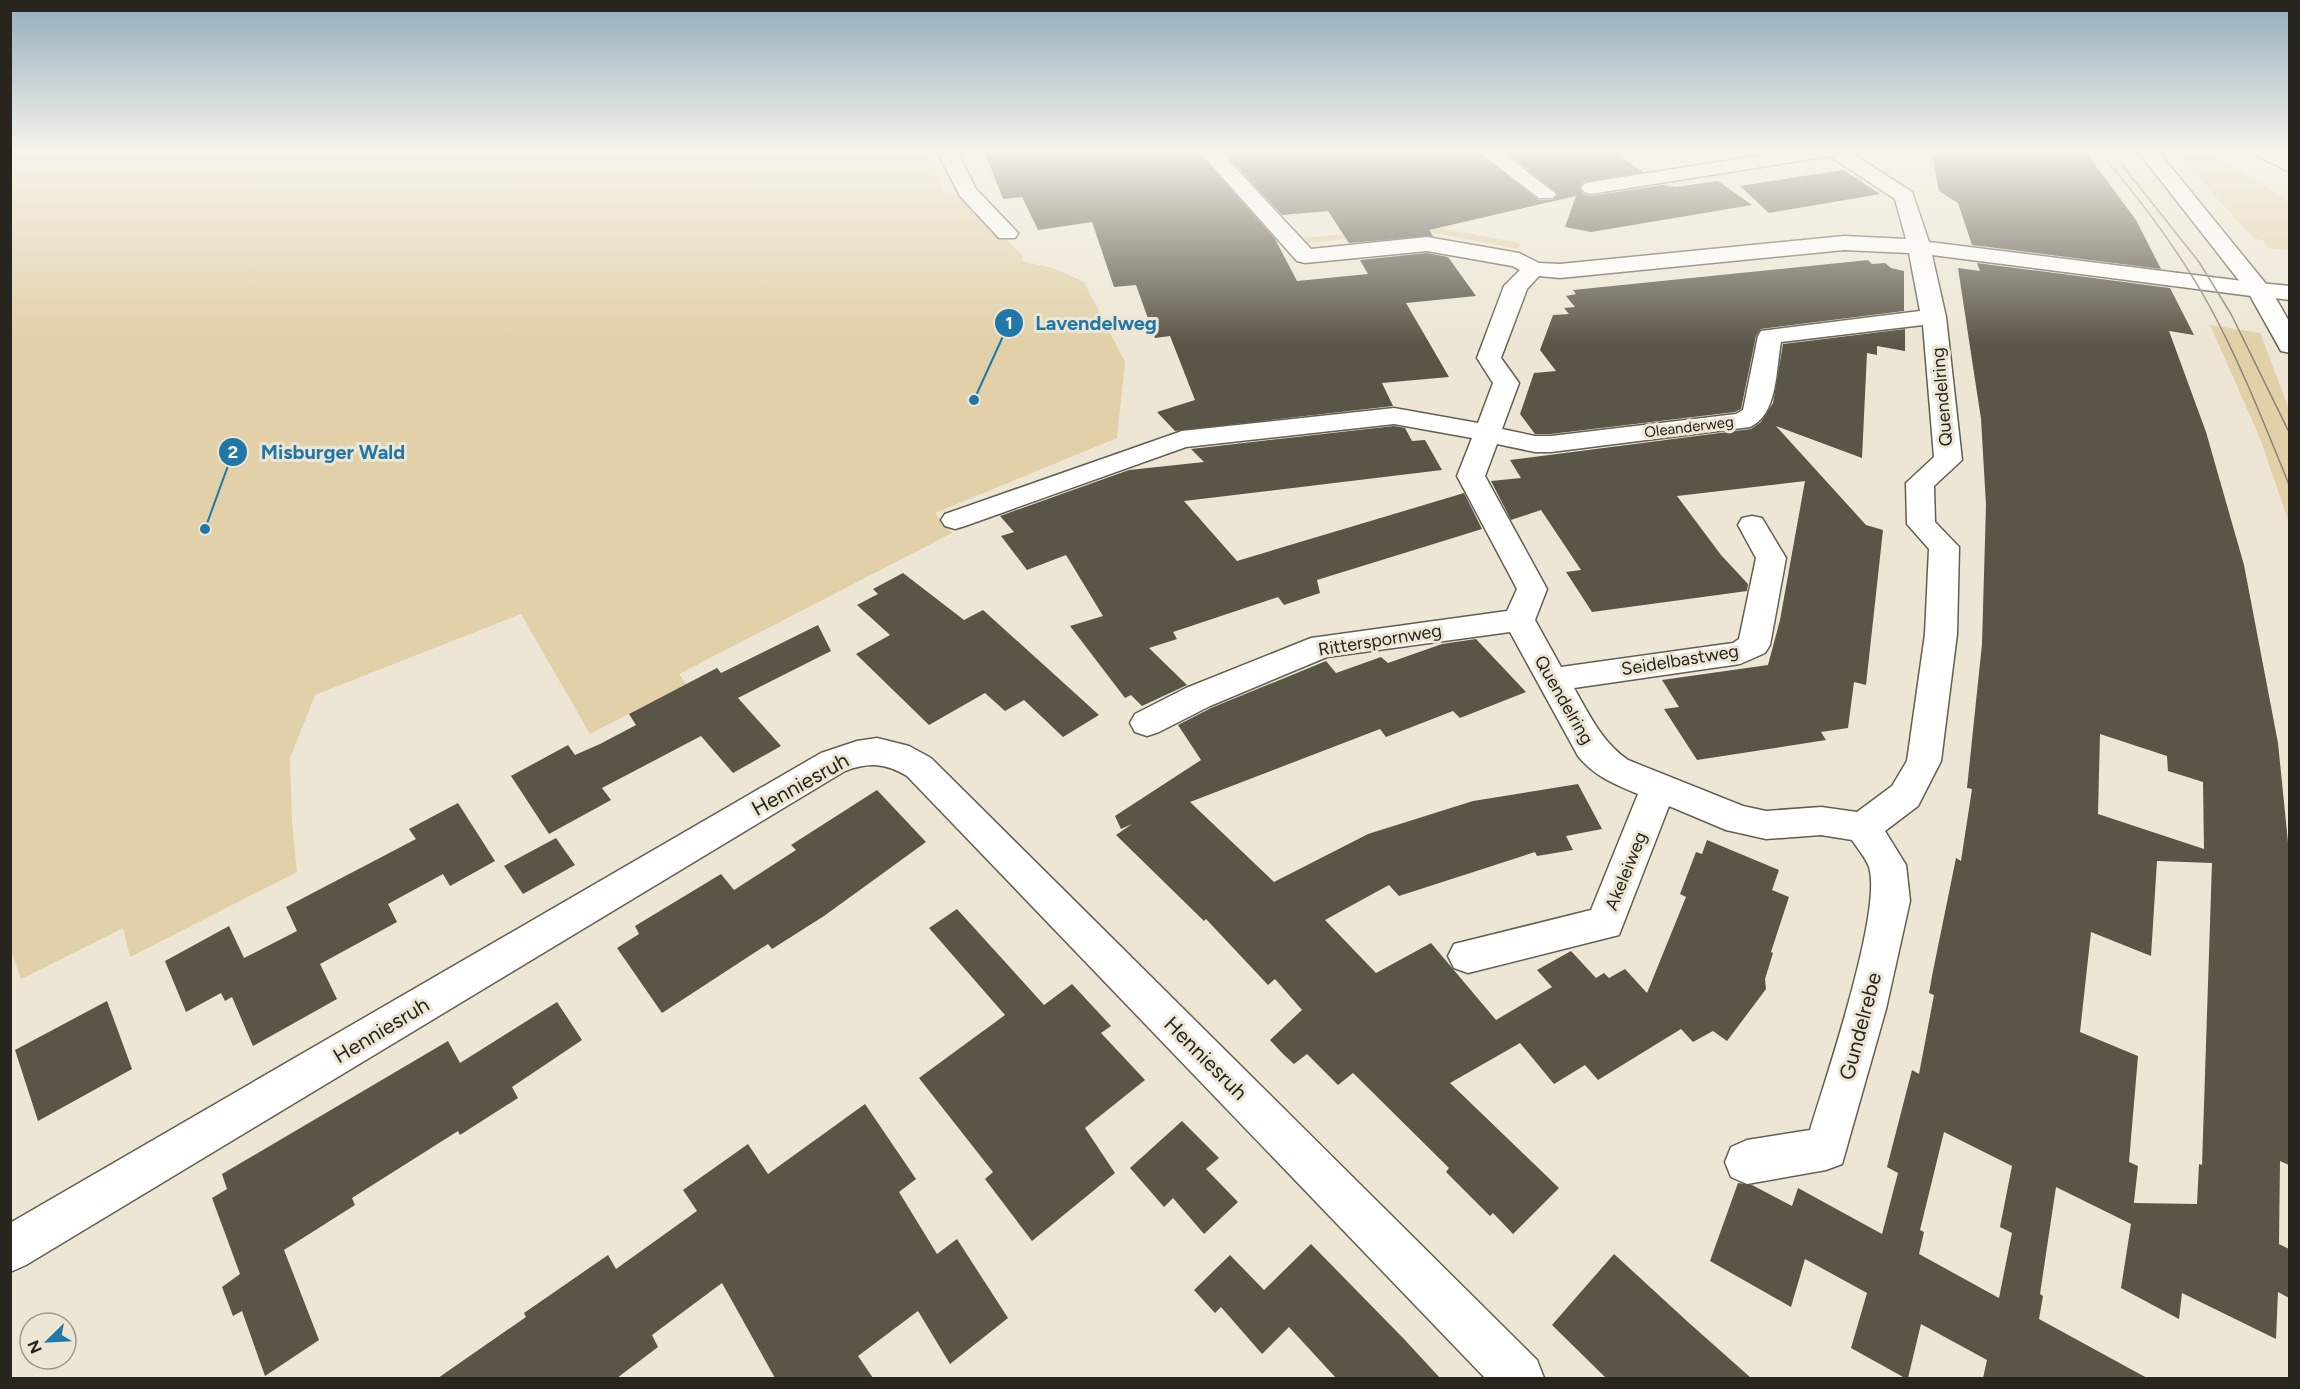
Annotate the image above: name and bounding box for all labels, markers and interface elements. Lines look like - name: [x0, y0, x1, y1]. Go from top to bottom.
- callout: Lavendelweg: [994, 304, 1169, 342]
- text: Lavendelweg: [1035, 311, 1157, 335]
- text: 1: [1005, 312, 1013, 334]
- street label: Quendelring: [1927, 347, 1957, 447]
- street label: Oleanderweg: [1643, 413, 1735, 441]
- callout: Misburger Wald: [218, 433, 417, 471]
- text: Misburger Wald: [261, 440, 405, 464]
- text: 2: [228, 441, 238, 463]
- street label: Ritterspornweg: [1317, 619, 1443, 661]
- street label: Seidelbastweg: [1620, 640, 1740, 680]
- street label: Quendelring: [1530, 652, 1598, 748]
- street label: Henniesruh: [747, 747, 853, 821]
- street label: Akeleiweg: [1600, 828, 1652, 914]
- street label: Gundelrebe: [1834, 970, 1886, 1082]
- street label: Henniesruh: [329, 992, 433, 1068]
- street label: Henniesruh: [1159, 1011, 1253, 1105]
- north arrow: [18, 1311, 78, 1371]
- text: N: [24, 1337, 46, 1356]

